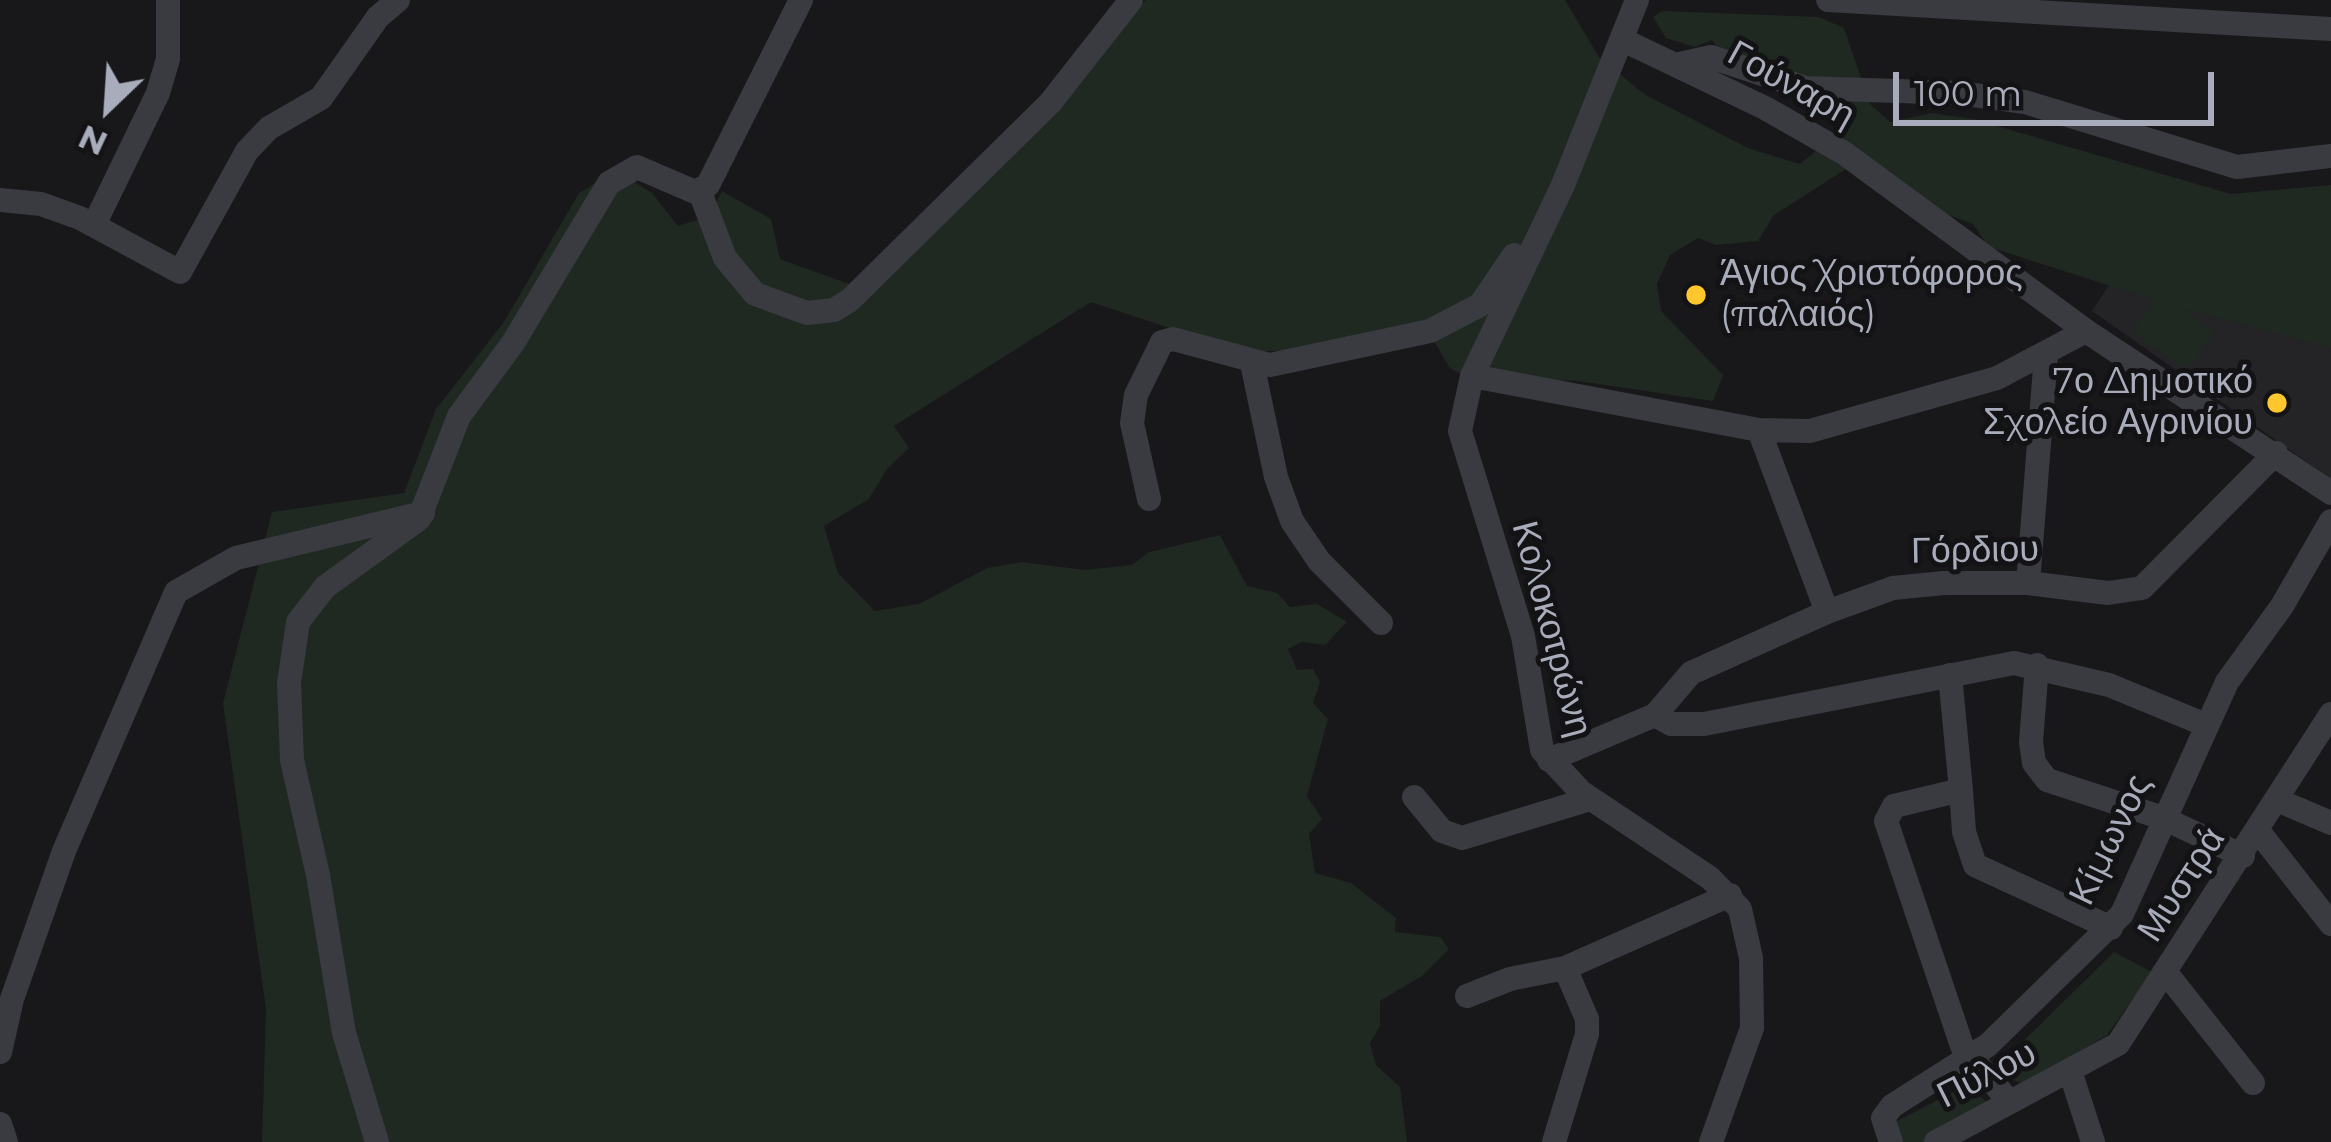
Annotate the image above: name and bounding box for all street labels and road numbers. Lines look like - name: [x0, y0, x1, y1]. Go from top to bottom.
- street label: Γούναρη: [1720, 32, 1862, 138]
- street label: Κολοκοτρώνη: [1502, 517, 1600, 741]
- street label: Γόρδιου: [1911, 528, 2039, 574]
- street label: Κίμωνος: [2061, 768, 2161, 912]
- street label: Μυστρά: [2129, 820, 2235, 950]
- street label: Πύλου: [1930, 1032, 2044, 1118]

